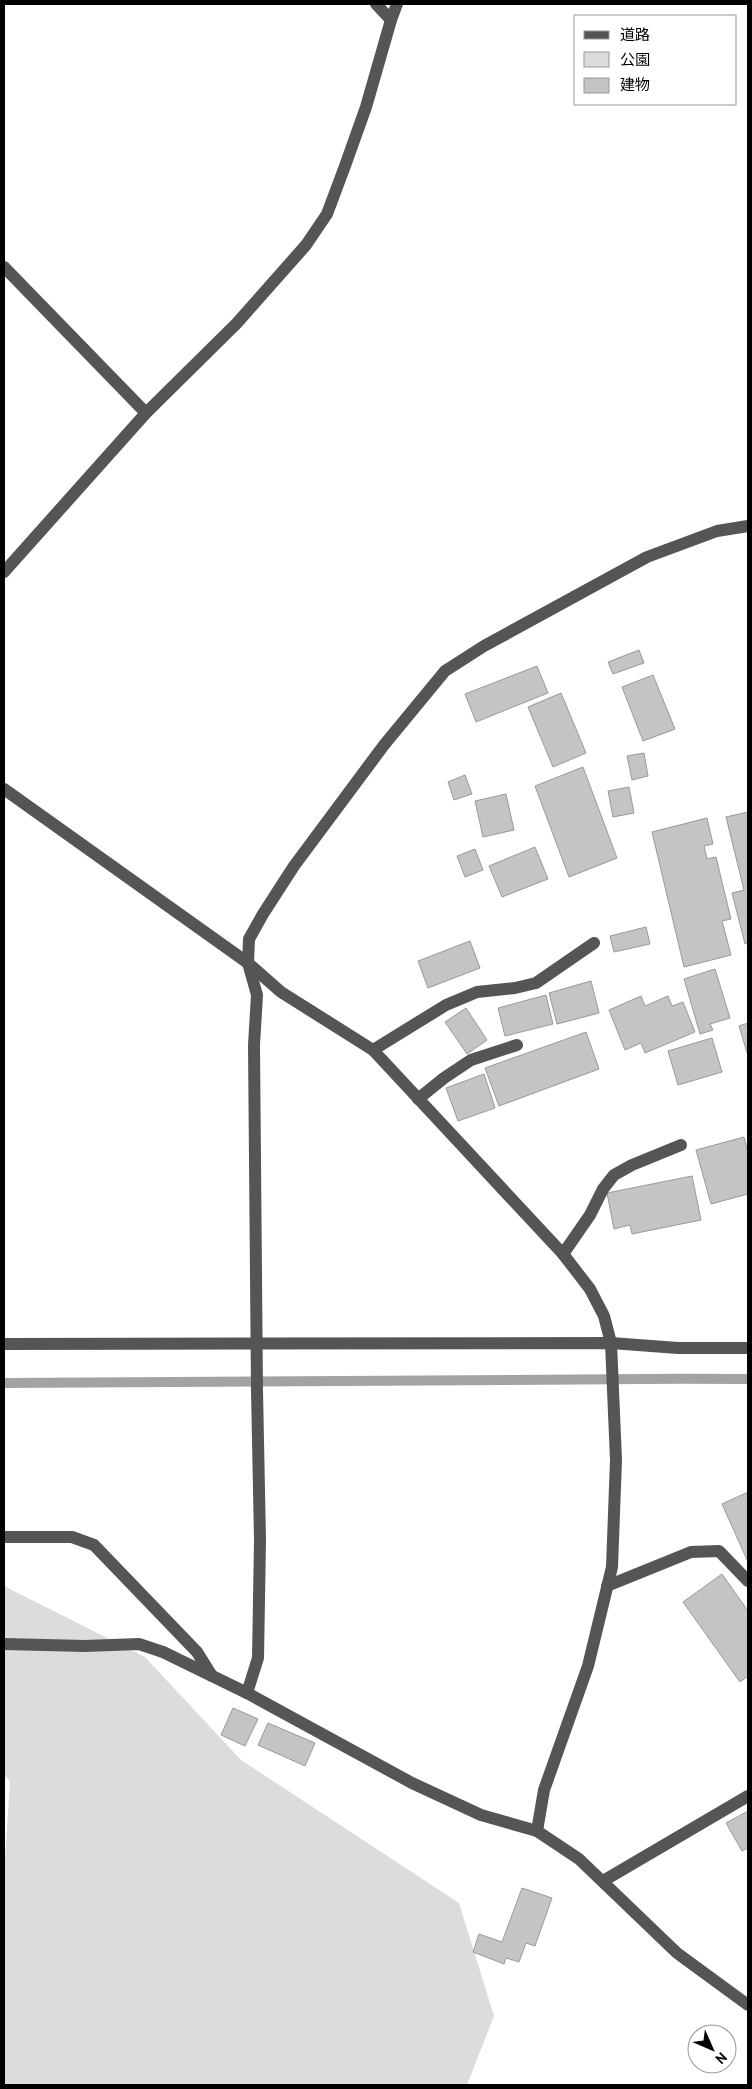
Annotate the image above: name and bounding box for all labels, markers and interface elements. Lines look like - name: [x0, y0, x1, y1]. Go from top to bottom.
- legend: [574, 15, 737, 105]
- text: 道路: [620, 25, 650, 44]
- text: 公園: [620, 50, 650, 69]
- text: 建物: [620, 75, 650, 94]
- north arrow: [687, 2024, 737, 2074]
- text: N: [712, 2049, 731, 2068]

